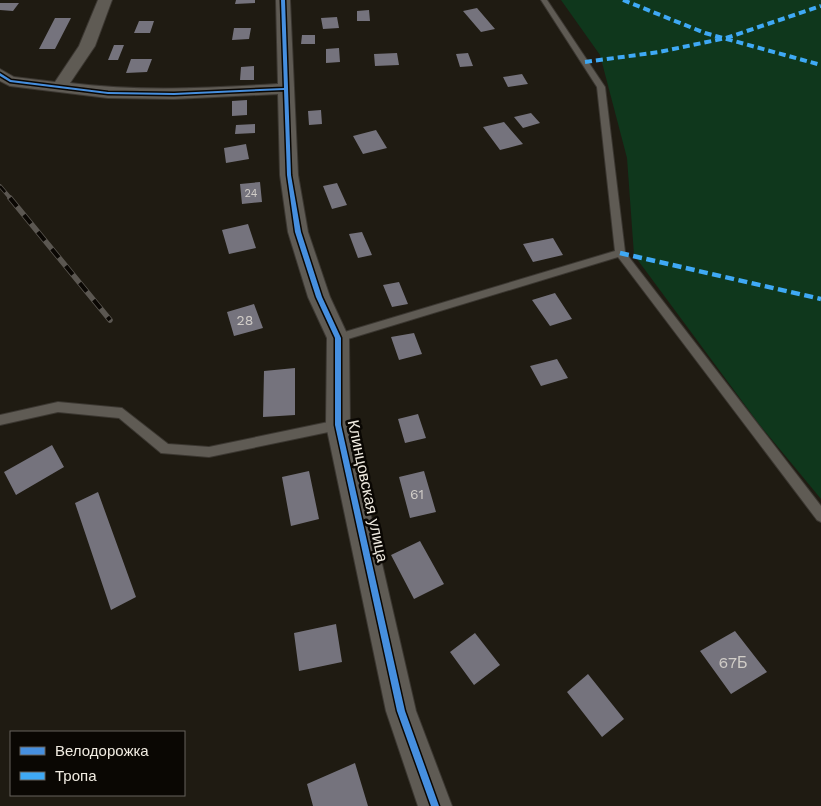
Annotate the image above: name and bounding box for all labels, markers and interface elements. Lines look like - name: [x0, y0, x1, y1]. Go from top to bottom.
- house number: 24: [245, 187, 258, 200]
- house number: 28: [237, 312, 253, 328]
- street label: Клинцовская улица: [344, 418, 392, 564]
- house number: 61: [410, 486, 424, 502]
- house number: 67Б: [718, 653, 748, 672]
- legend: [10, 731, 185, 796]
- text: Велодорожка: [55, 742, 149, 760]
- text: Тропа: [55, 767, 97, 785]

